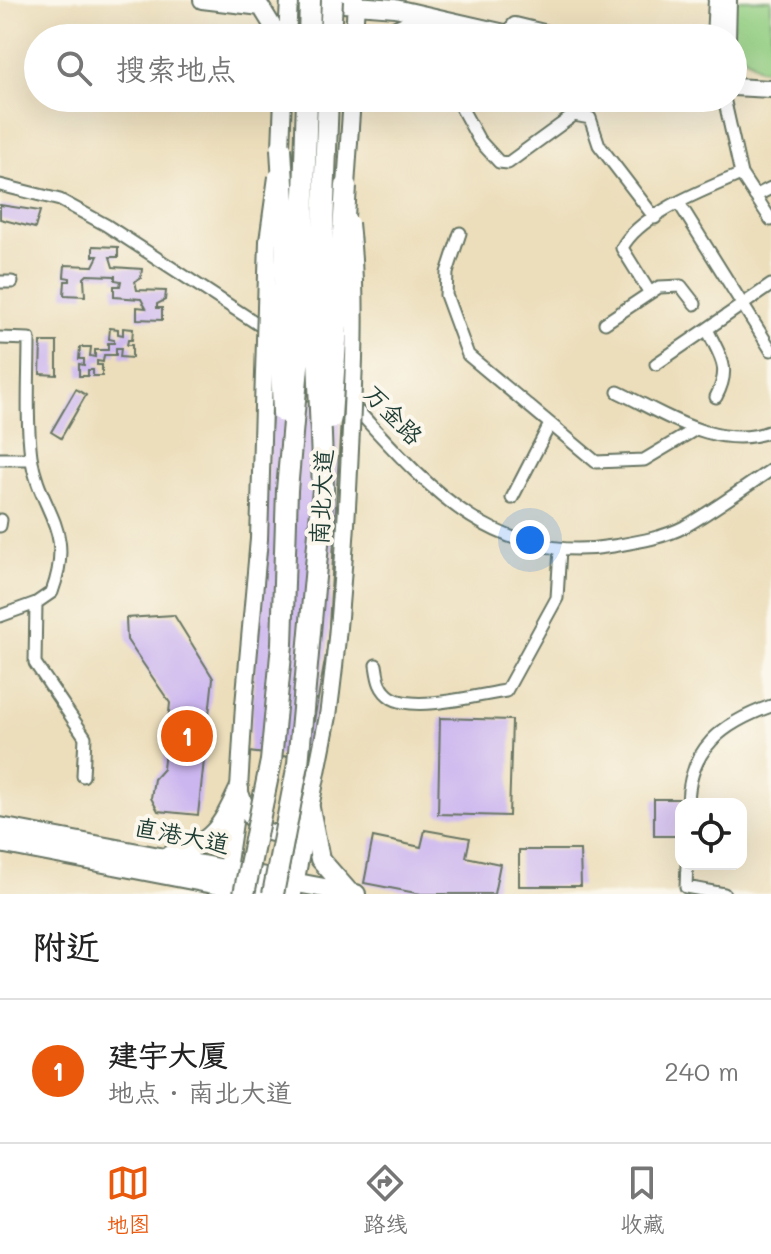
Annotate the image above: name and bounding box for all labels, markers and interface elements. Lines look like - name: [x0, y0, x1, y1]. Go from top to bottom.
- search box: [24, 24, 747, 112]
- icon: search: [52, 46, 96, 90]
- text: 搜索地点: [116, 48, 236, 88]
- street label: 万金路: [358, 377, 430, 451]
- street label: 南北大道: [303, 448, 338, 546]
- your location: [510, 520, 550, 560]
- pin: 1: [161, 706, 213, 766]
- map controls: [675, 798, 747, 870]
- button: locate: [675, 798, 747, 870]
- street label: 直港大道: [132, 810, 232, 859]
- text: 附近: [32, 923, 100, 968]
- text: 建宇大厦: [108, 1034, 228, 1074]
- text: 1: [52, 1054, 64, 1088]
- text: 240 m: [664, 1054, 739, 1088]
- text: 地点 · 南北大道: [108, 1075, 292, 1109]
- tab: 地图: [106, 1161, 151, 1238]
- tab: 路线: [363, 1161, 408, 1238]
- tab: 收藏: [620, 1161, 665, 1238]

